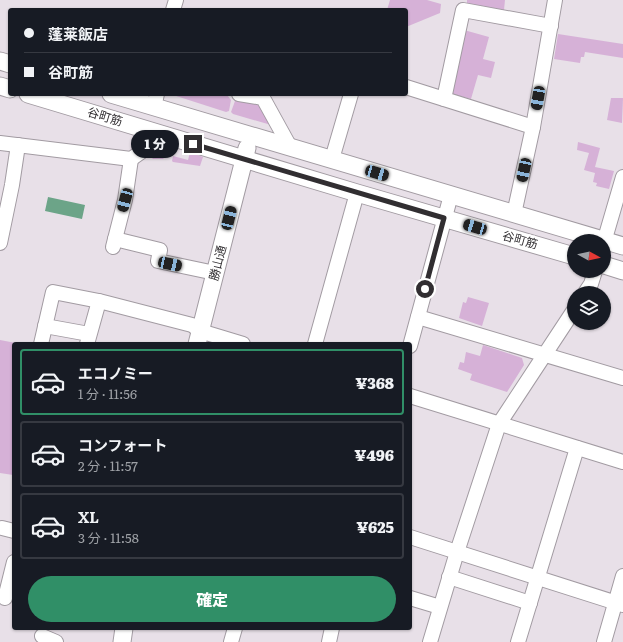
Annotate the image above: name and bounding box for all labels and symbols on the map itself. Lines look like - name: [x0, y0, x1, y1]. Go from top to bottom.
- car: [530, 85, 546, 111]
- street label: 谷町筋: [85, 102, 125, 130]
- callout: 1 分: [131, 130, 179, 158]
- route end: [184, 135, 202, 153]
- car: [516, 157, 532, 183]
- car: [364, 164, 390, 182]
- car: [116, 187, 134, 213]
- car: [220, 205, 238, 231]
- car: [462, 218, 488, 236]
- street label: 谷町筋: [500, 225, 540, 253]
- north arrow: [567, 234, 611, 278]
- street label: 勝山通: [204, 243, 230, 282]
- car: [157, 256, 183, 272]
- route start: [416, 280, 434, 298]

